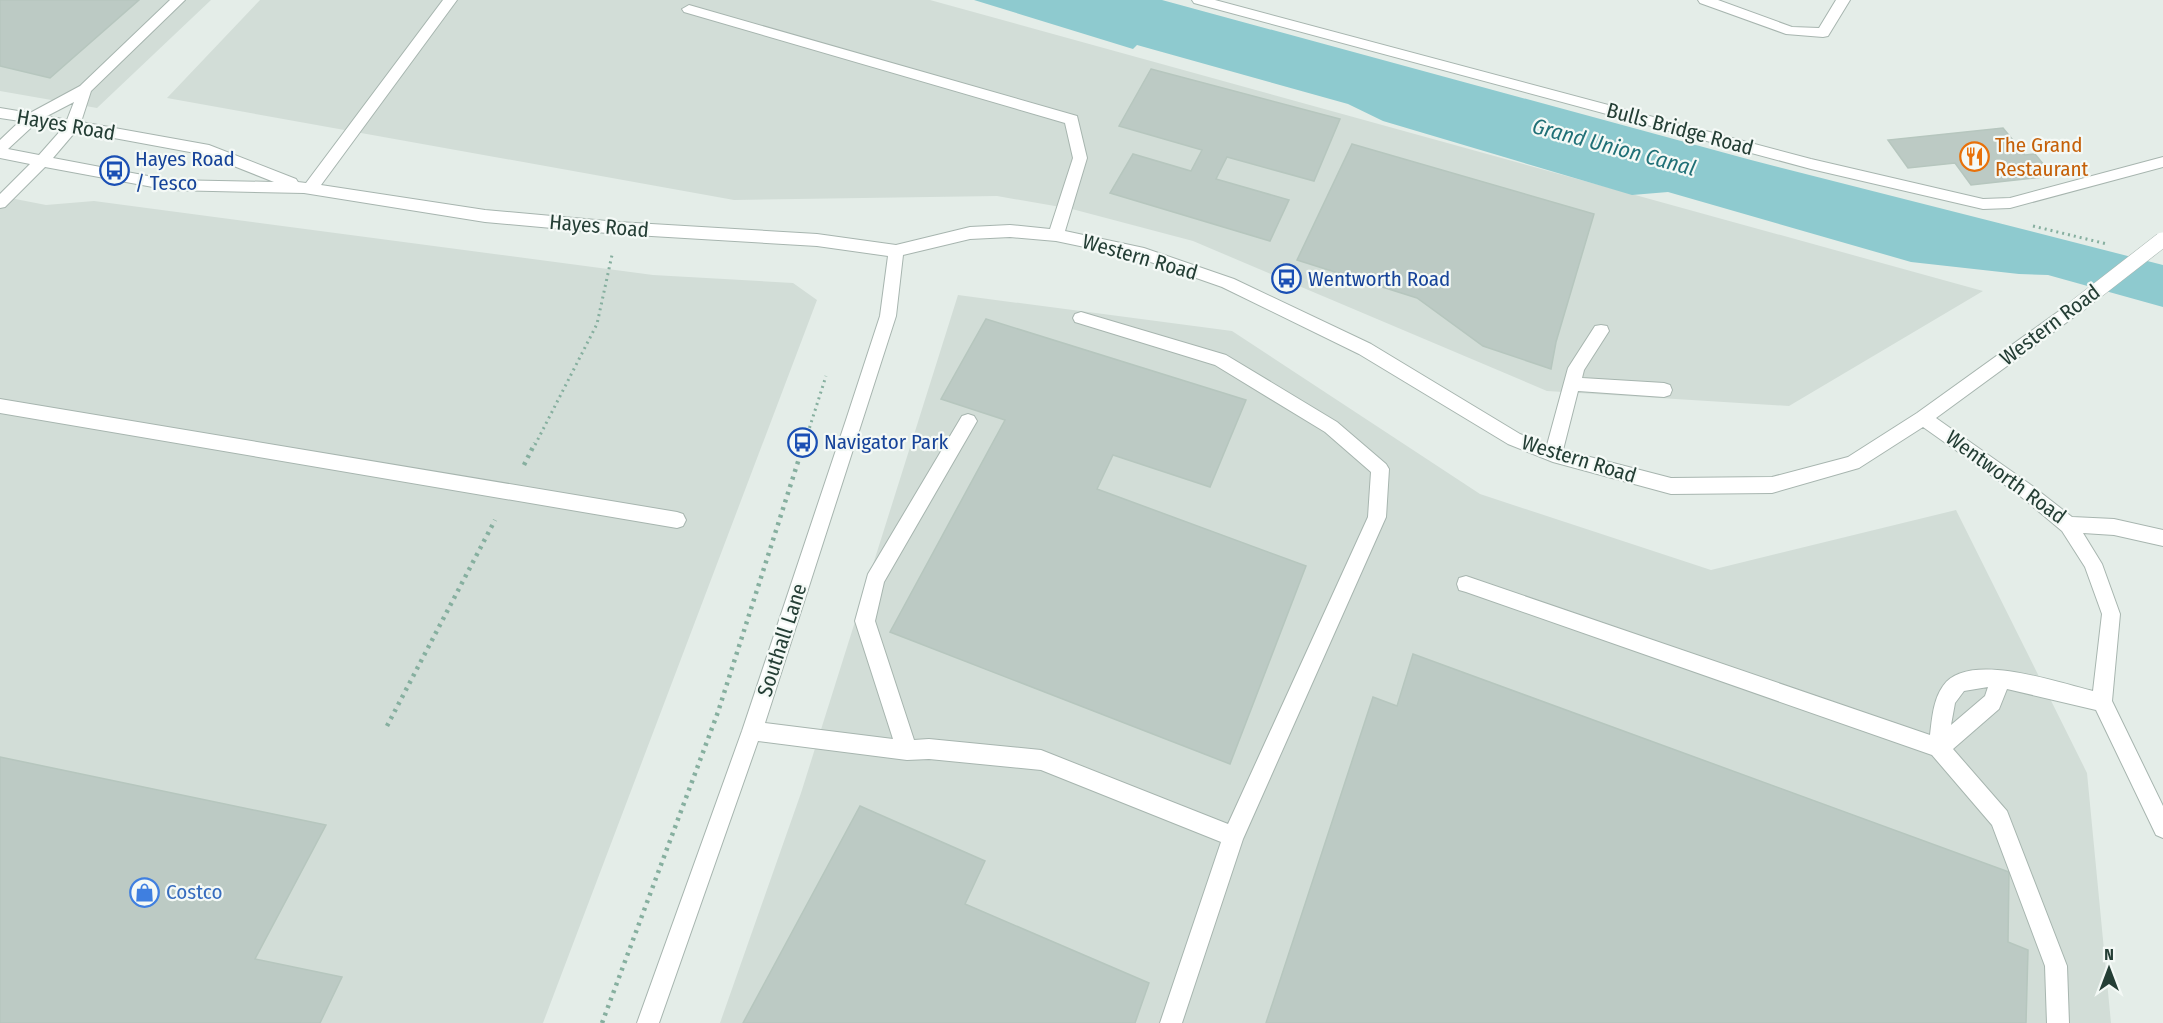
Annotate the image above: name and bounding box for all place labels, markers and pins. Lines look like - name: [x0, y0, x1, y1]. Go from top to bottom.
- place label: The Grand Restaurant: [1995, 132, 2088, 182]
- restaurant icon: The Grand Restaurant: [1958, 141, 1990, 173]
- place label: Hayes Road / Tesco: [135, 146, 235, 196]
- bus stop icon: Hayes Road / Tesco: [98, 155, 130, 187]
- bus stop icon: Wentworth Road: [1271, 263, 1303, 295]
- place label: Wentworth Road: [1308, 266, 1450, 292]
- bus stop icon: Navigator Park: [787, 426, 819, 458]
- place label: Navigator Park: [824, 429, 948, 455]
- shop icon: Costco: [129, 876, 161, 908]
- place label: Costco: [166, 879, 222, 905]

